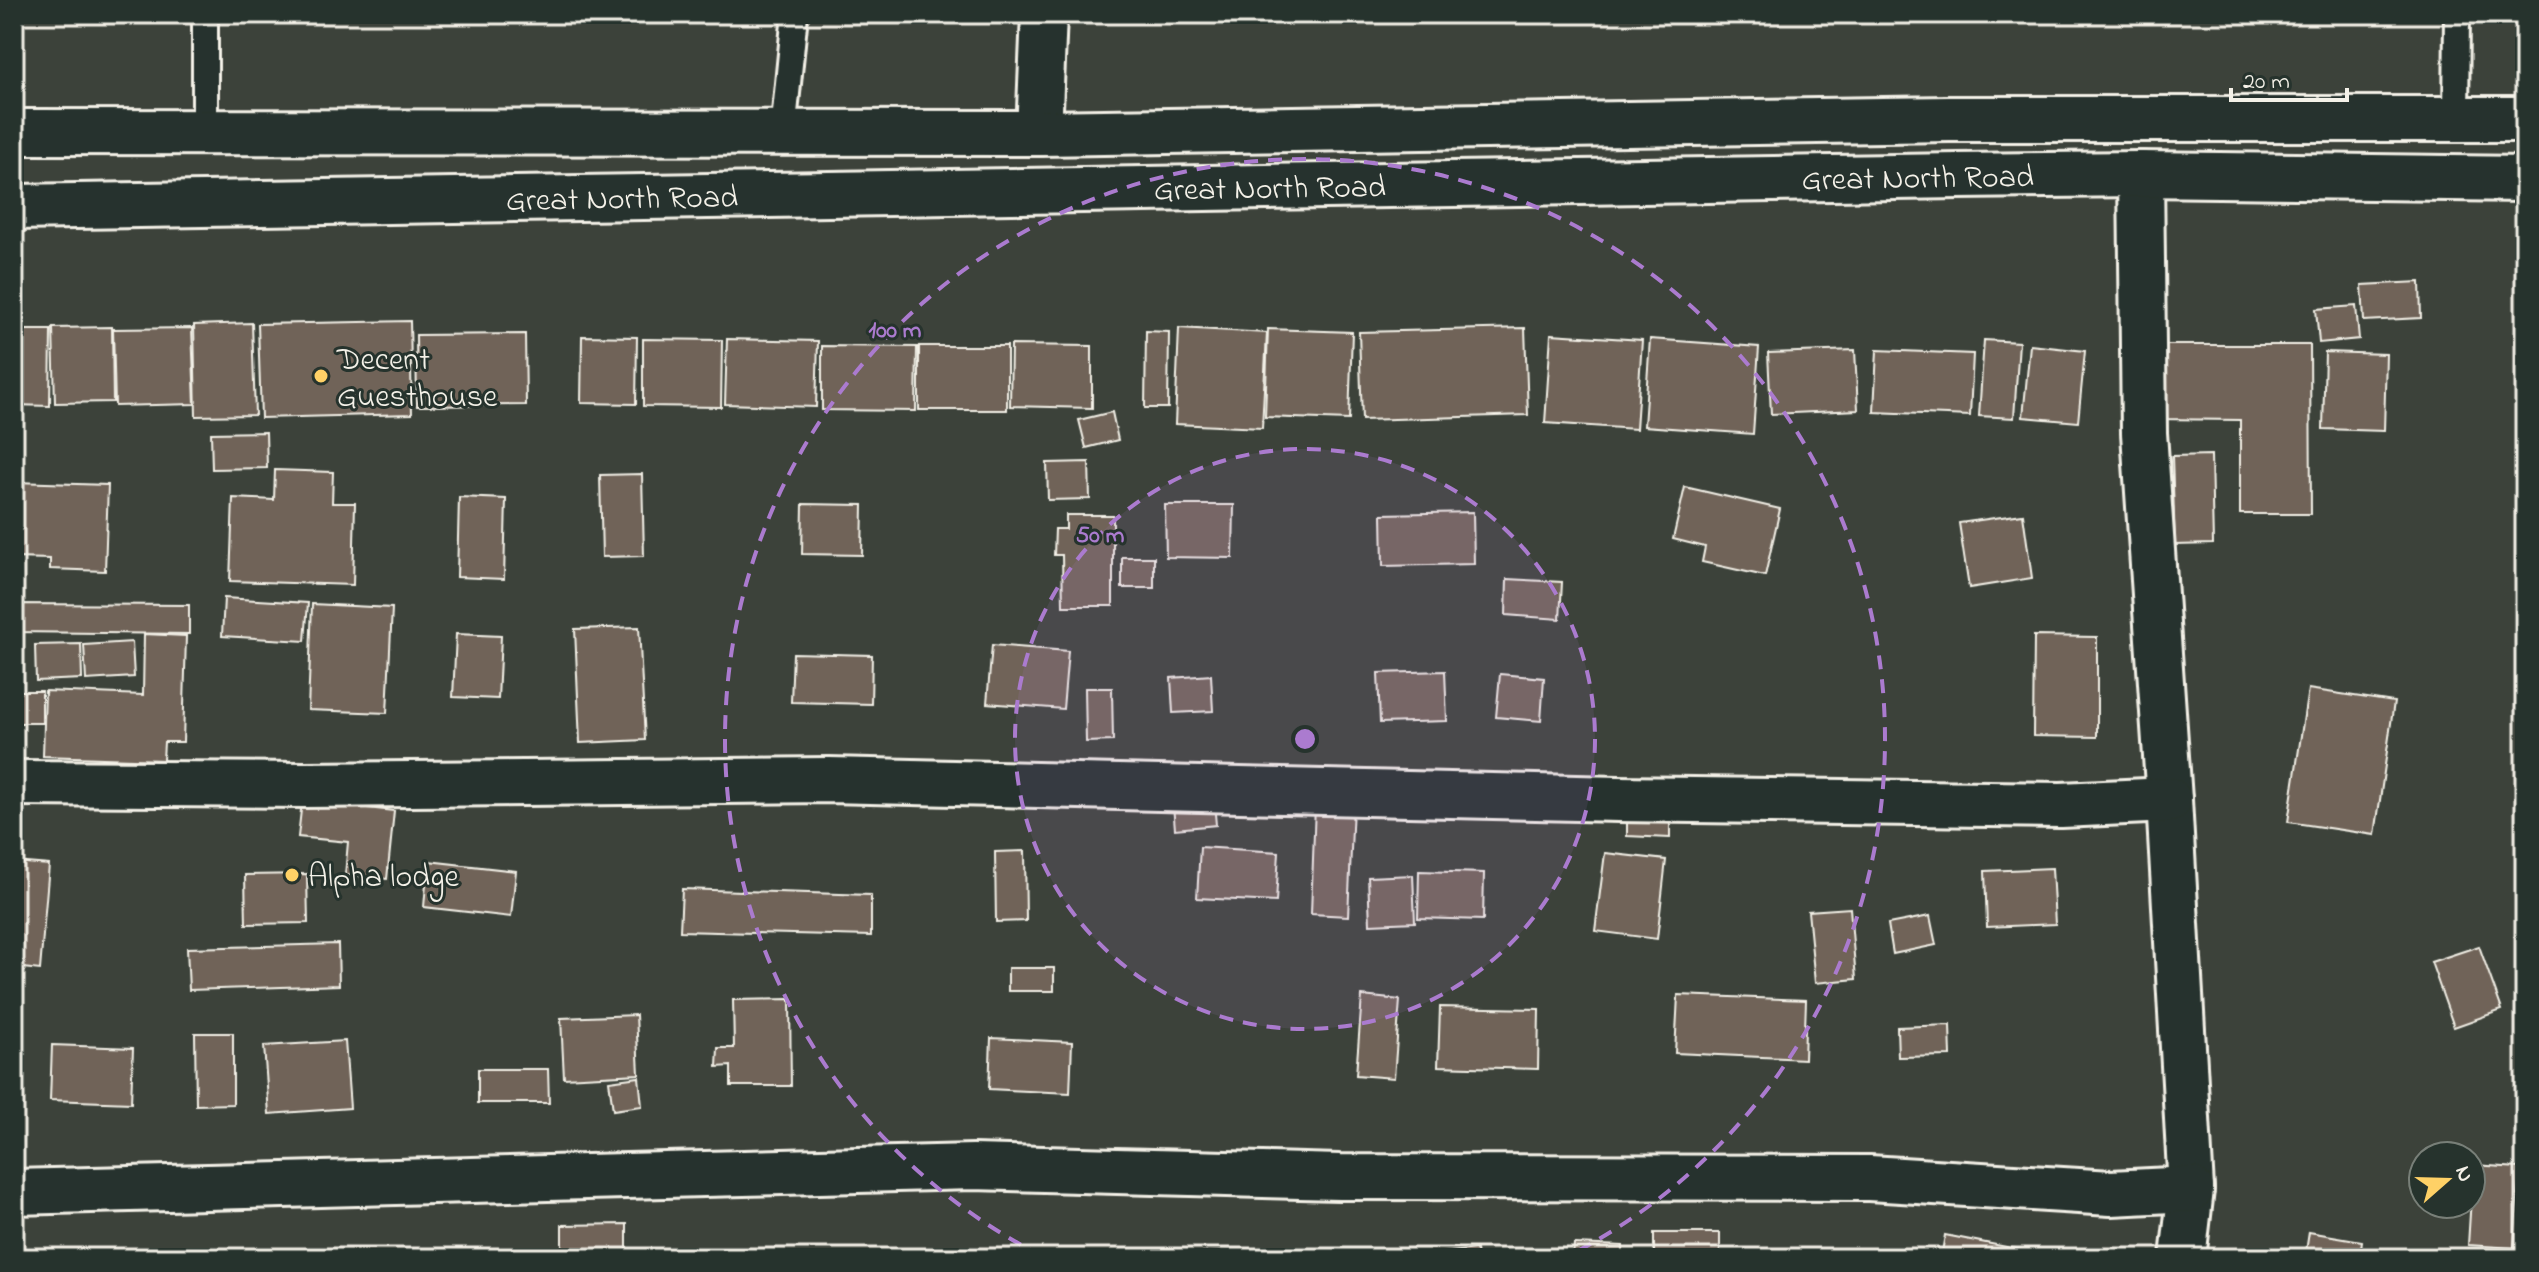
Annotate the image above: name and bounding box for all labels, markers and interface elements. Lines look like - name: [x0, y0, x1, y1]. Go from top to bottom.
- scale bar: [2231, 52, 2347, 102]
- text: 20 m: [2243, 65, 2290, 100]
- street label: Great North Road: [1801, 155, 2034, 205]
- street label: Great North Road: [1153, 165, 1386, 216]
- street label: Great North Road: [506, 175, 738, 226]
- text: 100 m: [869, 314, 922, 349]
- place label: Decent Guesthouse: [336, 338, 498, 422]
- marker: Decent Guesthouse: [312, 367, 330, 385]
- text: 50 m: [1076, 519, 1125, 554]
- centre of rings: [1291, 725, 1319, 753]
- place label: Alpha lodge: [308, 855, 459, 902]
- marker: Alpha lodge: [283, 866, 301, 884]
- north arrow: [2407, 1140, 2487, 1220]
- text: N: [2445, 1162, 2481, 1187]

